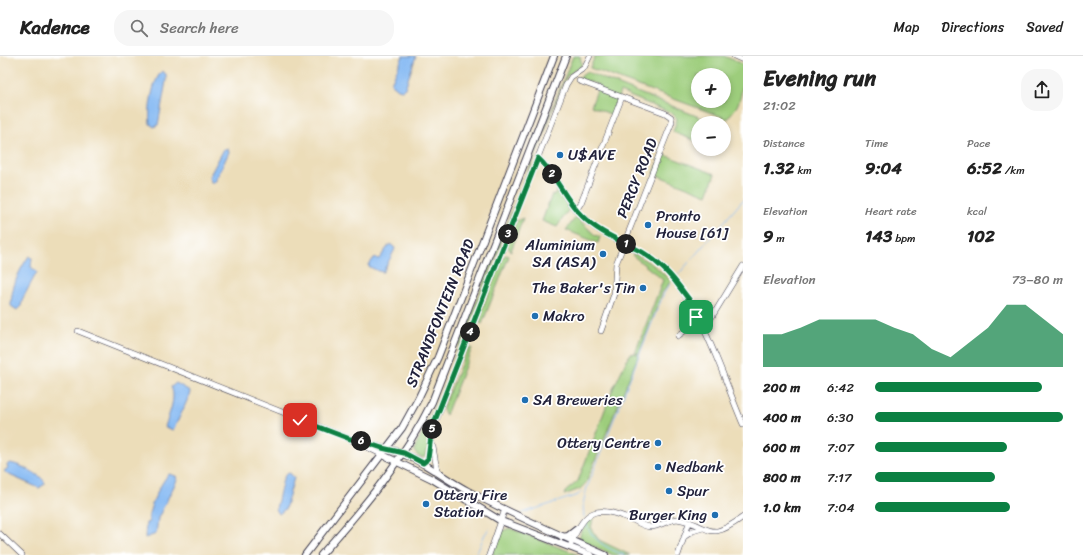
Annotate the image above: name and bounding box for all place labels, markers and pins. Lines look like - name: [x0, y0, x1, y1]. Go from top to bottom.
- place label: U$AVE: [568, 142, 617, 168]
- marker: U$AVE: [555, 150, 565, 160]
- pin: 2: [542, 164, 562, 184]
- place label: Pronto House [61]: [656, 203, 729, 246]
- marker: Pronto House [61]: [643, 220, 653, 230]
- pin: 3: [498, 224, 518, 244]
- place label: Aluminium SA (ASA): [524, 232, 596, 275]
- pin: 1: [616, 234, 636, 254]
- marker: Aluminium SA (ASA): [598, 249, 608, 259]
- place label: The Baker's Tin: [532, 275, 635, 301]
- marker: The Baker's Tin: [638, 283, 648, 293]
- pin: [679, 300, 713, 334]
- place label: Makro: [543, 303, 585, 329]
- marker: Makro: [530, 311, 540, 321]
- pin: 4: [460, 322, 480, 342]
- place label: SA Breweries: [533, 387, 623, 413]
- marker: SA Breweries: [520, 395, 530, 405]
- pin: [283, 403, 317, 437]
- pin: 5: [422, 419, 442, 439]
- place label: Ottery Centre: [557, 430, 650, 456]
- pin: 6: [351, 431, 371, 451]
- marker: Ottery Centre: [653, 438, 663, 448]
- place label: Nedbank: [666, 454, 725, 480]
- marker: Nedbank: [653, 462, 663, 472]
- place label: Spur: [677, 478, 709, 504]
- place label: Ottery Fire Station: [434, 482, 507, 525]
- marker: Spur: [664, 486, 674, 496]
- marker: Ottery Fire Station: [421, 499, 431, 509]
- place label: Burger King: [629, 502, 707, 528]
- marker: Burger King: [710, 510, 720, 520]

